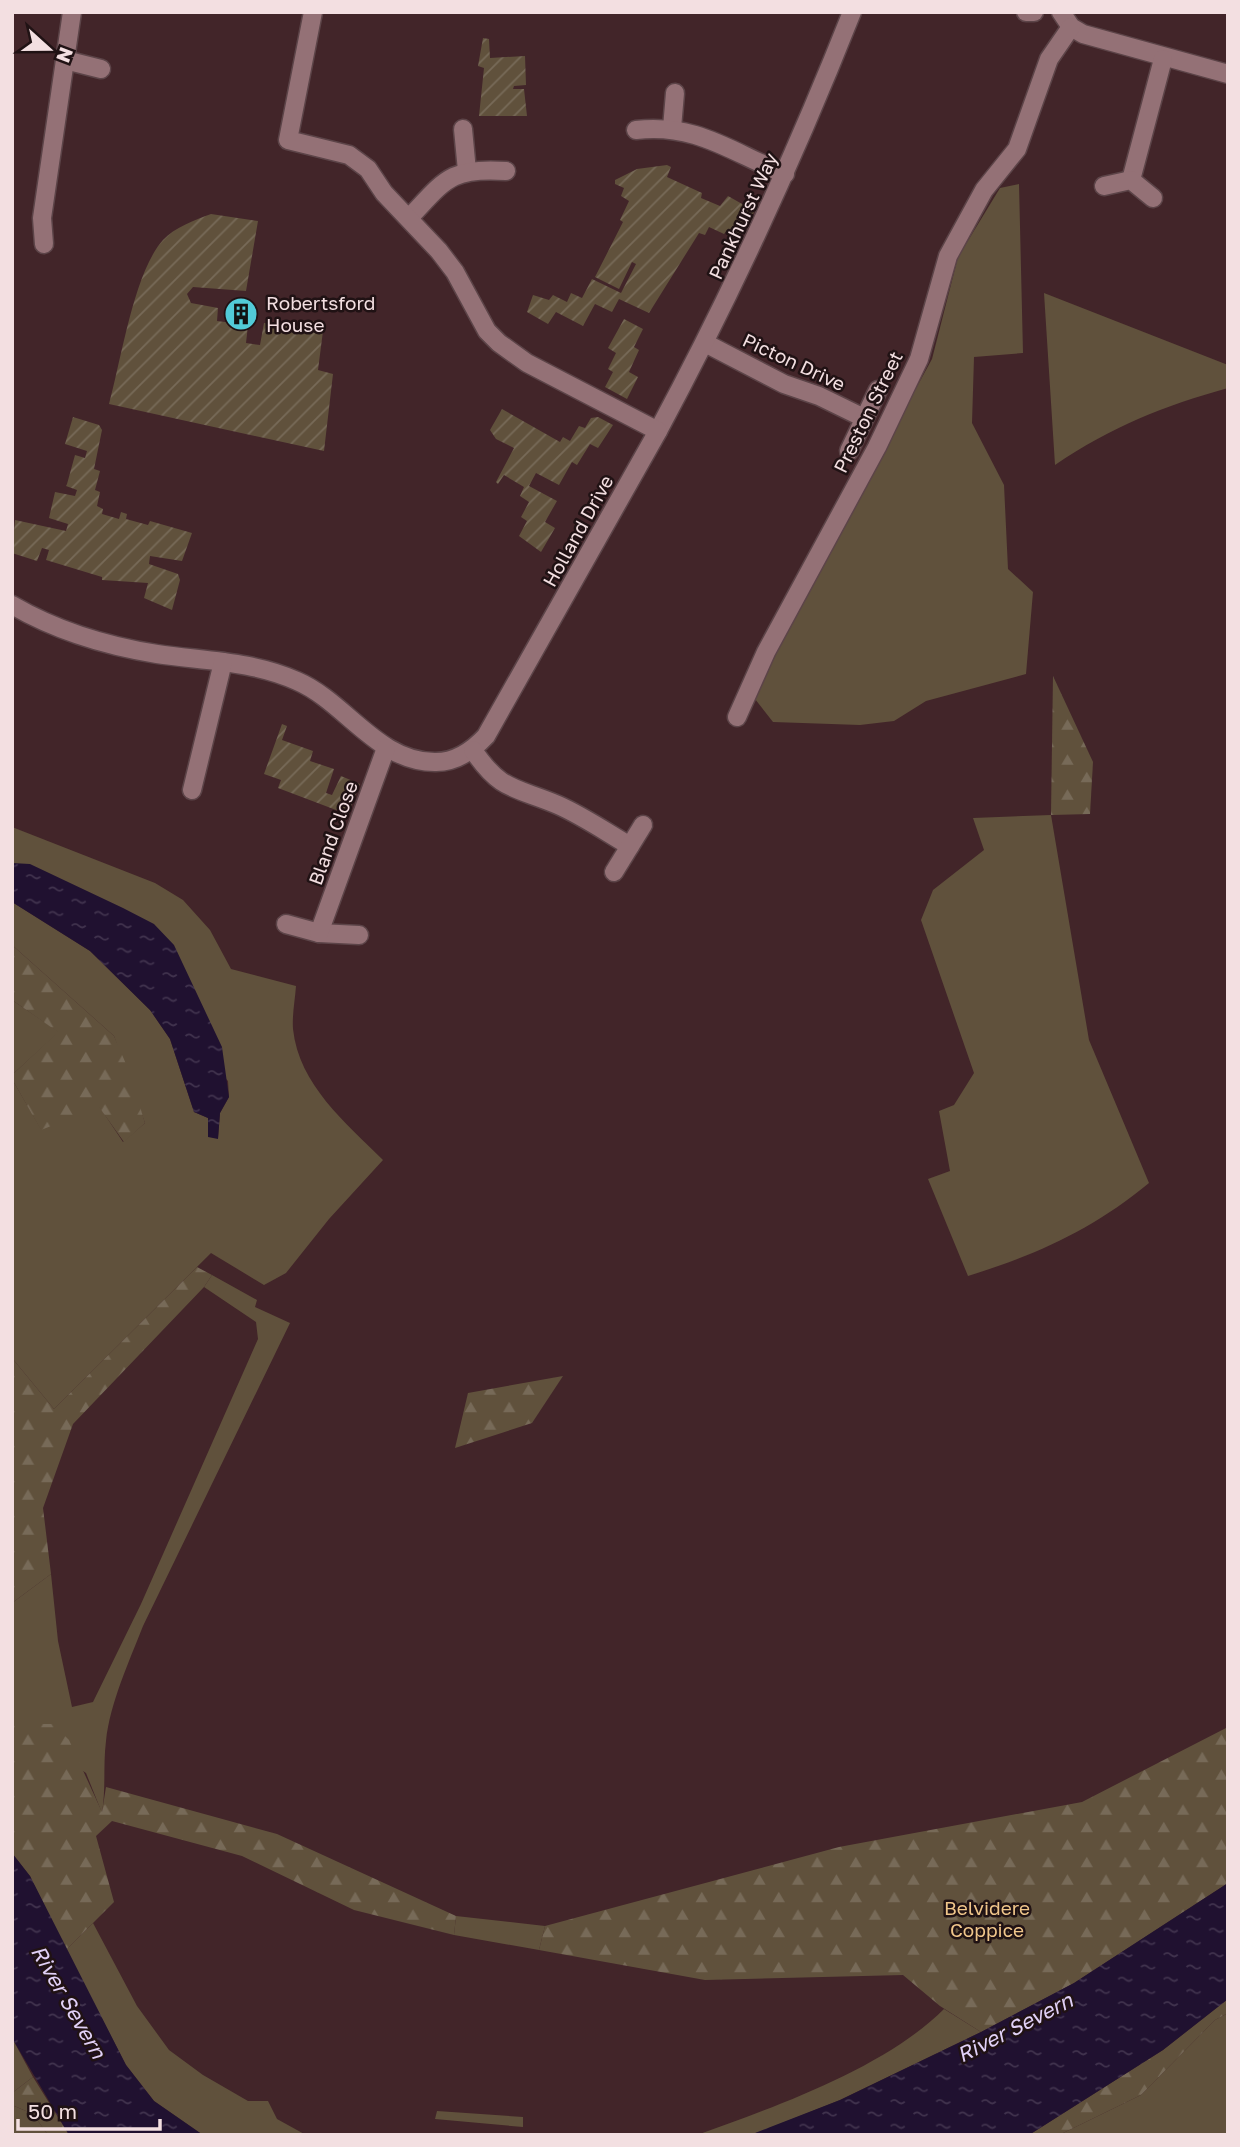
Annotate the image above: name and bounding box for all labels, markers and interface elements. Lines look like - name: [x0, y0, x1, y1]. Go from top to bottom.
- north arrow: [14, 14, 84, 84]
- text: N: [52, 44, 79, 66]
- street label: Pankhurst Way: [703, 149, 782, 283]
- place label: Robertsford House: [266, 291, 375, 336]
- building icon: Robertsford House: [222, 295, 260, 333]
- street label: Picton Drive: [739, 328, 849, 395]
- street label: Preston Street: [828, 347, 907, 476]
- street label: Holland Drive: [537, 471, 618, 591]
- street label: Bland Close: [303, 778, 362, 888]
- park label: Belvidere Coppice: [944, 1896, 1030, 1941]
- water label: River Severn: [26, 1940, 112, 2064]
- water label: River Severn: [952, 1986, 1078, 2067]
- scale bar: [18, 2088, 159, 2132]
- text: 50 m: [28, 2098, 77, 2124]

